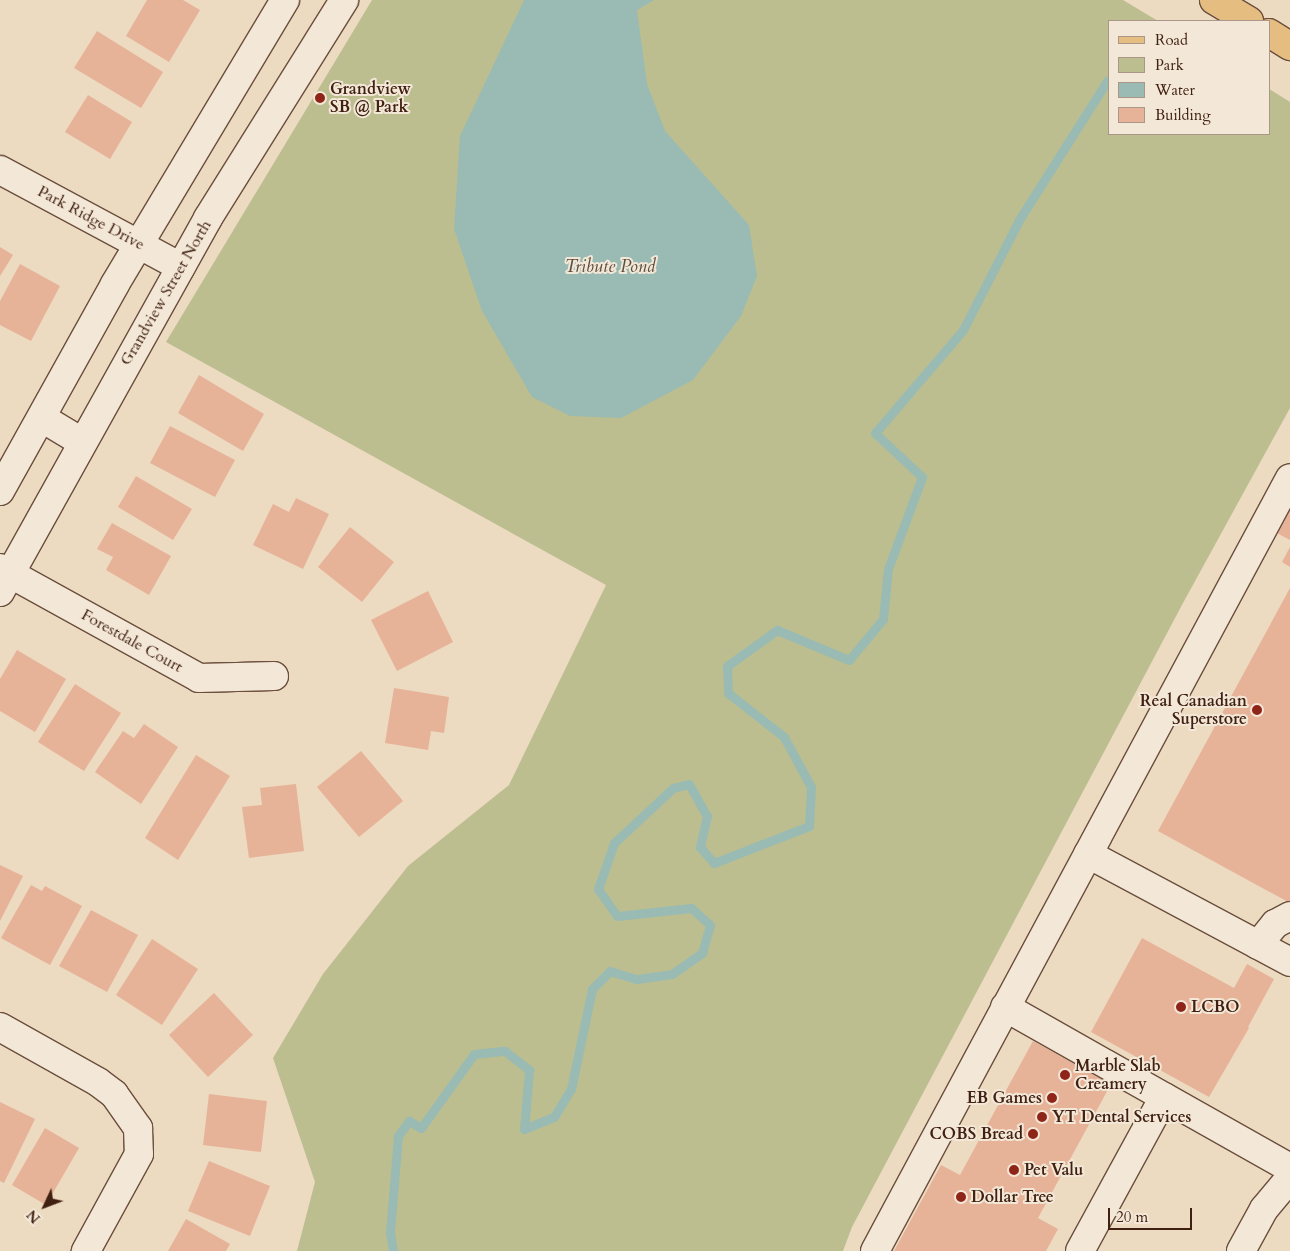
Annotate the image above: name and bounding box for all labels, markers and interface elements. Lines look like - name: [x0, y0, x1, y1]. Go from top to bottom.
- legend: [1108, 20, 1270, 135]
- text: Road: [1155, 30, 1188, 50]
- text: Park: [1155, 55, 1184, 75]
- place label: Grandview SB @ Park: [330, 79, 411, 117]
- text: Water: [1155, 80, 1195, 100]
- marker: Grandview SB @ Park: [314, 92, 326, 104]
- text: Building: [1155, 105, 1211, 125]
- street label: Park Ridge Drive: [34, 182, 148, 254]
- street label: Grandview Street North: [116, 217, 216, 369]
- water label: Tribute Pond: [565, 256, 655, 278]
- street label: Forestdale Court: [78, 605, 186, 677]
- place label: Real Canadian Superstore: [1140, 691, 1247, 729]
- marker: Real Canadian Superstore: [1251, 704, 1263, 716]
- place label: LCBO: [1191, 997, 1239, 1017]
- marker: LCBO: [1175, 1001, 1187, 1013]
- place label: Marble Slab Creamery: [1075, 1056, 1161, 1094]
- marker: Marble Slab Creamery: [1059, 1069, 1071, 1081]
- place label: EB Games: [966, 1088, 1042, 1108]
- marker: EB Games: [1046, 1092, 1058, 1104]
- place label: YT Dental Services: [1052, 1107, 1192, 1127]
- marker: YT Dental Services: [1036, 1111, 1048, 1123]
- place label: COBS Bread: [929, 1124, 1023, 1144]
- marker: COBS Bread: [1027, 1128, 1039, 1140]
- place label: Pet Valu: [1024, 1160, 1083, 1180]
- marker: Pet Valu: [1008, 1164, 1020, 1176]
- north arrow: [20, 1181, 70, 1231]
- place label: Dollar Tree: [971, 1187, 1054, 1207]
- marker: Dollar Tree: [955, 1191, 967, 1203]
- scale bar: [1110, 1198, 1194, 1230]
- text: N: [23, 1206, 45, 1227]
- text: 20 m: [1116, 1207, 1148, 1227]

